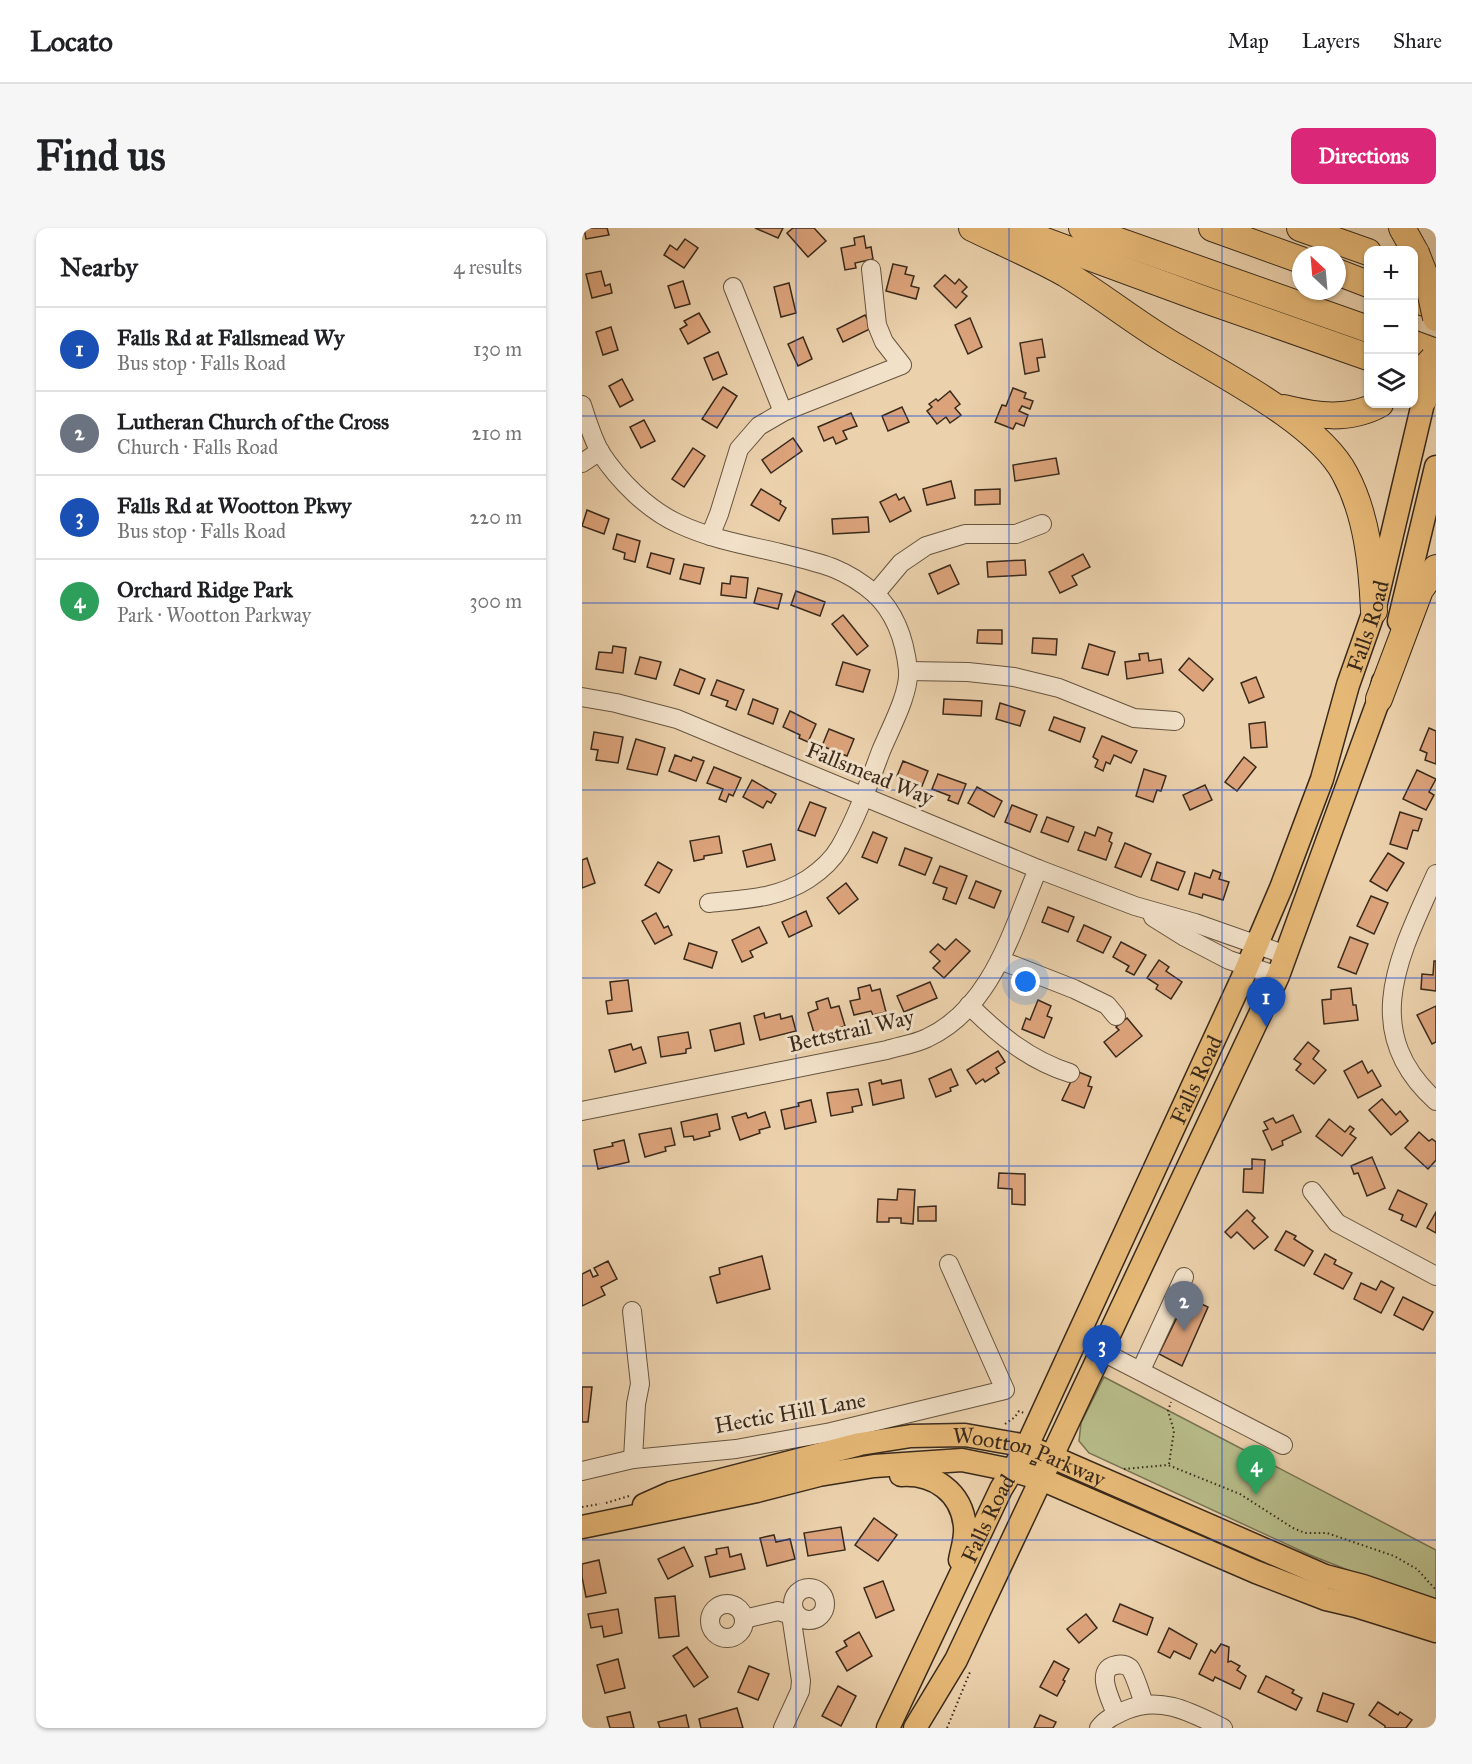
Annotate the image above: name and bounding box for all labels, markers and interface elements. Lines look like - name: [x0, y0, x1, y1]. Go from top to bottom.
- text: Locato: [30, 24, 113, 59]
- text: Map: [1228, 28, 1269, 54]
- text: Layers: [1302, 28, 1360, 54]
- text: Share: [1393, 28, 1442, 54]
- button: Directions: [1291, 128, 1436, 184]
- text: Find us: [36, 130, 166, 182]
- north arrow: [1292, 246, 1346, 300]
- map controls: [1364, 246, 1418, 408]
- button: +: [1364, 246, 1418, 300]
- text: Nearby: [60, 251, 138, 283]
- text: 4 results: [453, 255, 522, 279]
- button: −: [1364, 300, 1418, 354]
- text: Falls Rd at Fallsmead Wy: [117, 324, 344, 351]
- text: 1: [76, 337, 83, 361]
- text: 130 m: [473, 337, 522, 361]
- text: Bus stop · Falls Road: [117, 351, 286, 375]
- button: layers: [1364, 354, 1418, 408]
- text: Lutheran Church of the Cross: [117, 408, 389, 435]
- text: 2: [75, 421, 84, 445]
- text: 210 m: [472, 421, 522, 445]
- text: Church · Falls Road: [117, 435, 278, 459]
- text: Falls Rd at Wootton Pkwy: [117, 492, 351, 519]
- text: 3: [76, 505, 84, 529]
- text: 220 m: [470, 505, 522, 529]
- text: Bus stop · Falls Road: [117, 519, 286, 543]
- text: Orchard Ridge Park: [117, 576, 293, 603]
- street label: Falls Road: [1341, 578, 1395, 676]
- text: 4: [74, 589, 85, 613]
- text: 300 m: [470, 589, 522, 613]
- text: Park · Wootton Parkway: [117, 603, 311, 627]
- street label: Fallsmead Way: [802, 736, 938, 811]
- your location: [1011, 967, 1040, 996]
- pin: 1: [1246, 978, 1286, 1027]
- street label: Bettstrail Way: [785, 1003, 917, 1058]
- street label: Falls Road: [1164, 1031, 1228, 1128]
- pin: 2: [1164, 1282, 1204, 1331]
- pin: 3: [1082, 1326, 1122, 1375]
- street label: Hectic Hill Lane: [712, 1386, 868, 1439]
- street label: Wootton Parkway: [953, 1422, 1110, 1493]
- pin: 4: [1236, 1446, 1276, 1495]
- street label: Falls Road: [955, 1469, 1021, 1567]

